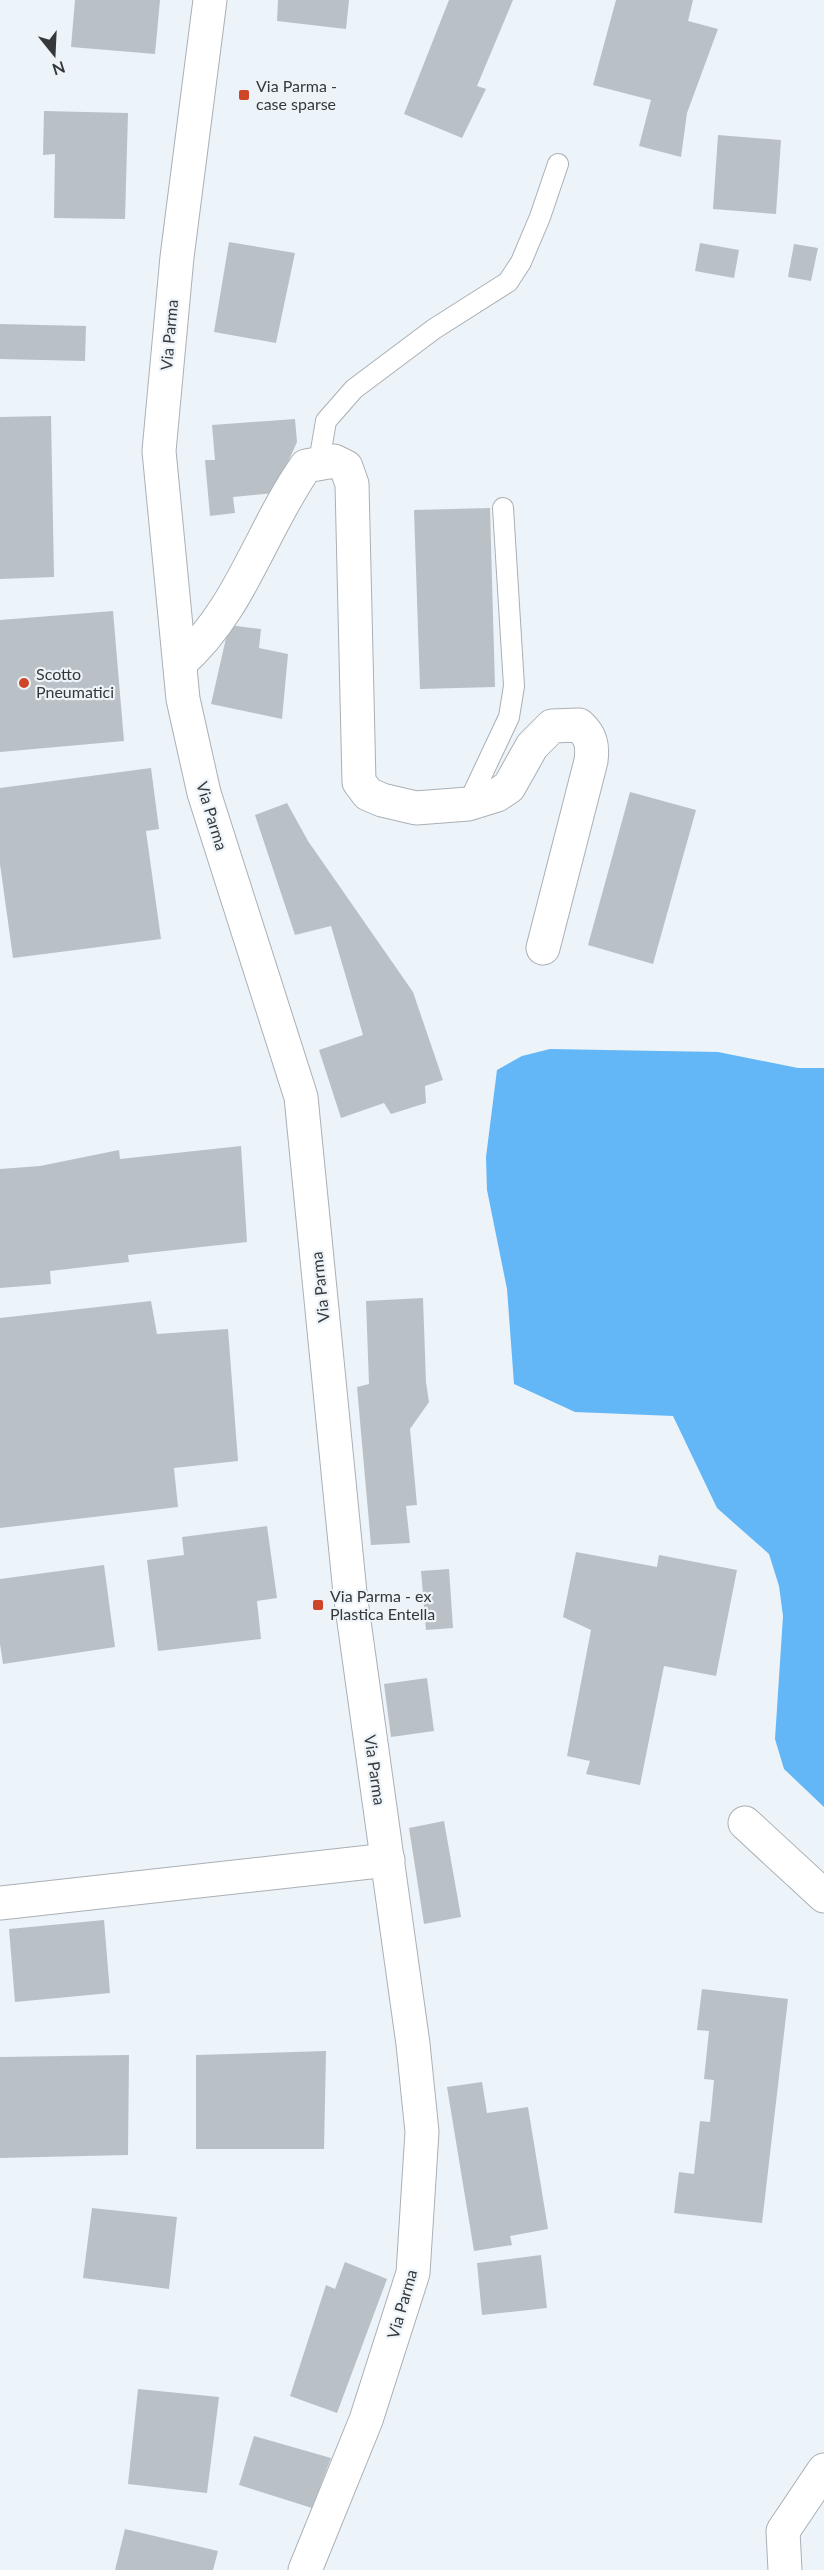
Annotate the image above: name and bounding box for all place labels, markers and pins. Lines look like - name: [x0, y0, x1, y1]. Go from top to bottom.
- place label: Via Parma - case sparse: [256, 76, 337, 113]
- marker: Via Parma - case sparse: [237, 88, 251, 102]
- place label: Scotto Pneumatici: [36, 664, 114, 701]
- marker: Scotto Pneumatici: [17, 676, 31, 690]
- place label: Via Parma - ex Plastica Entella: [330, 1586, 435, 1623]
- marker: Via Parma - ex Plastica Entella: [311, 1598, 325, 1612]

